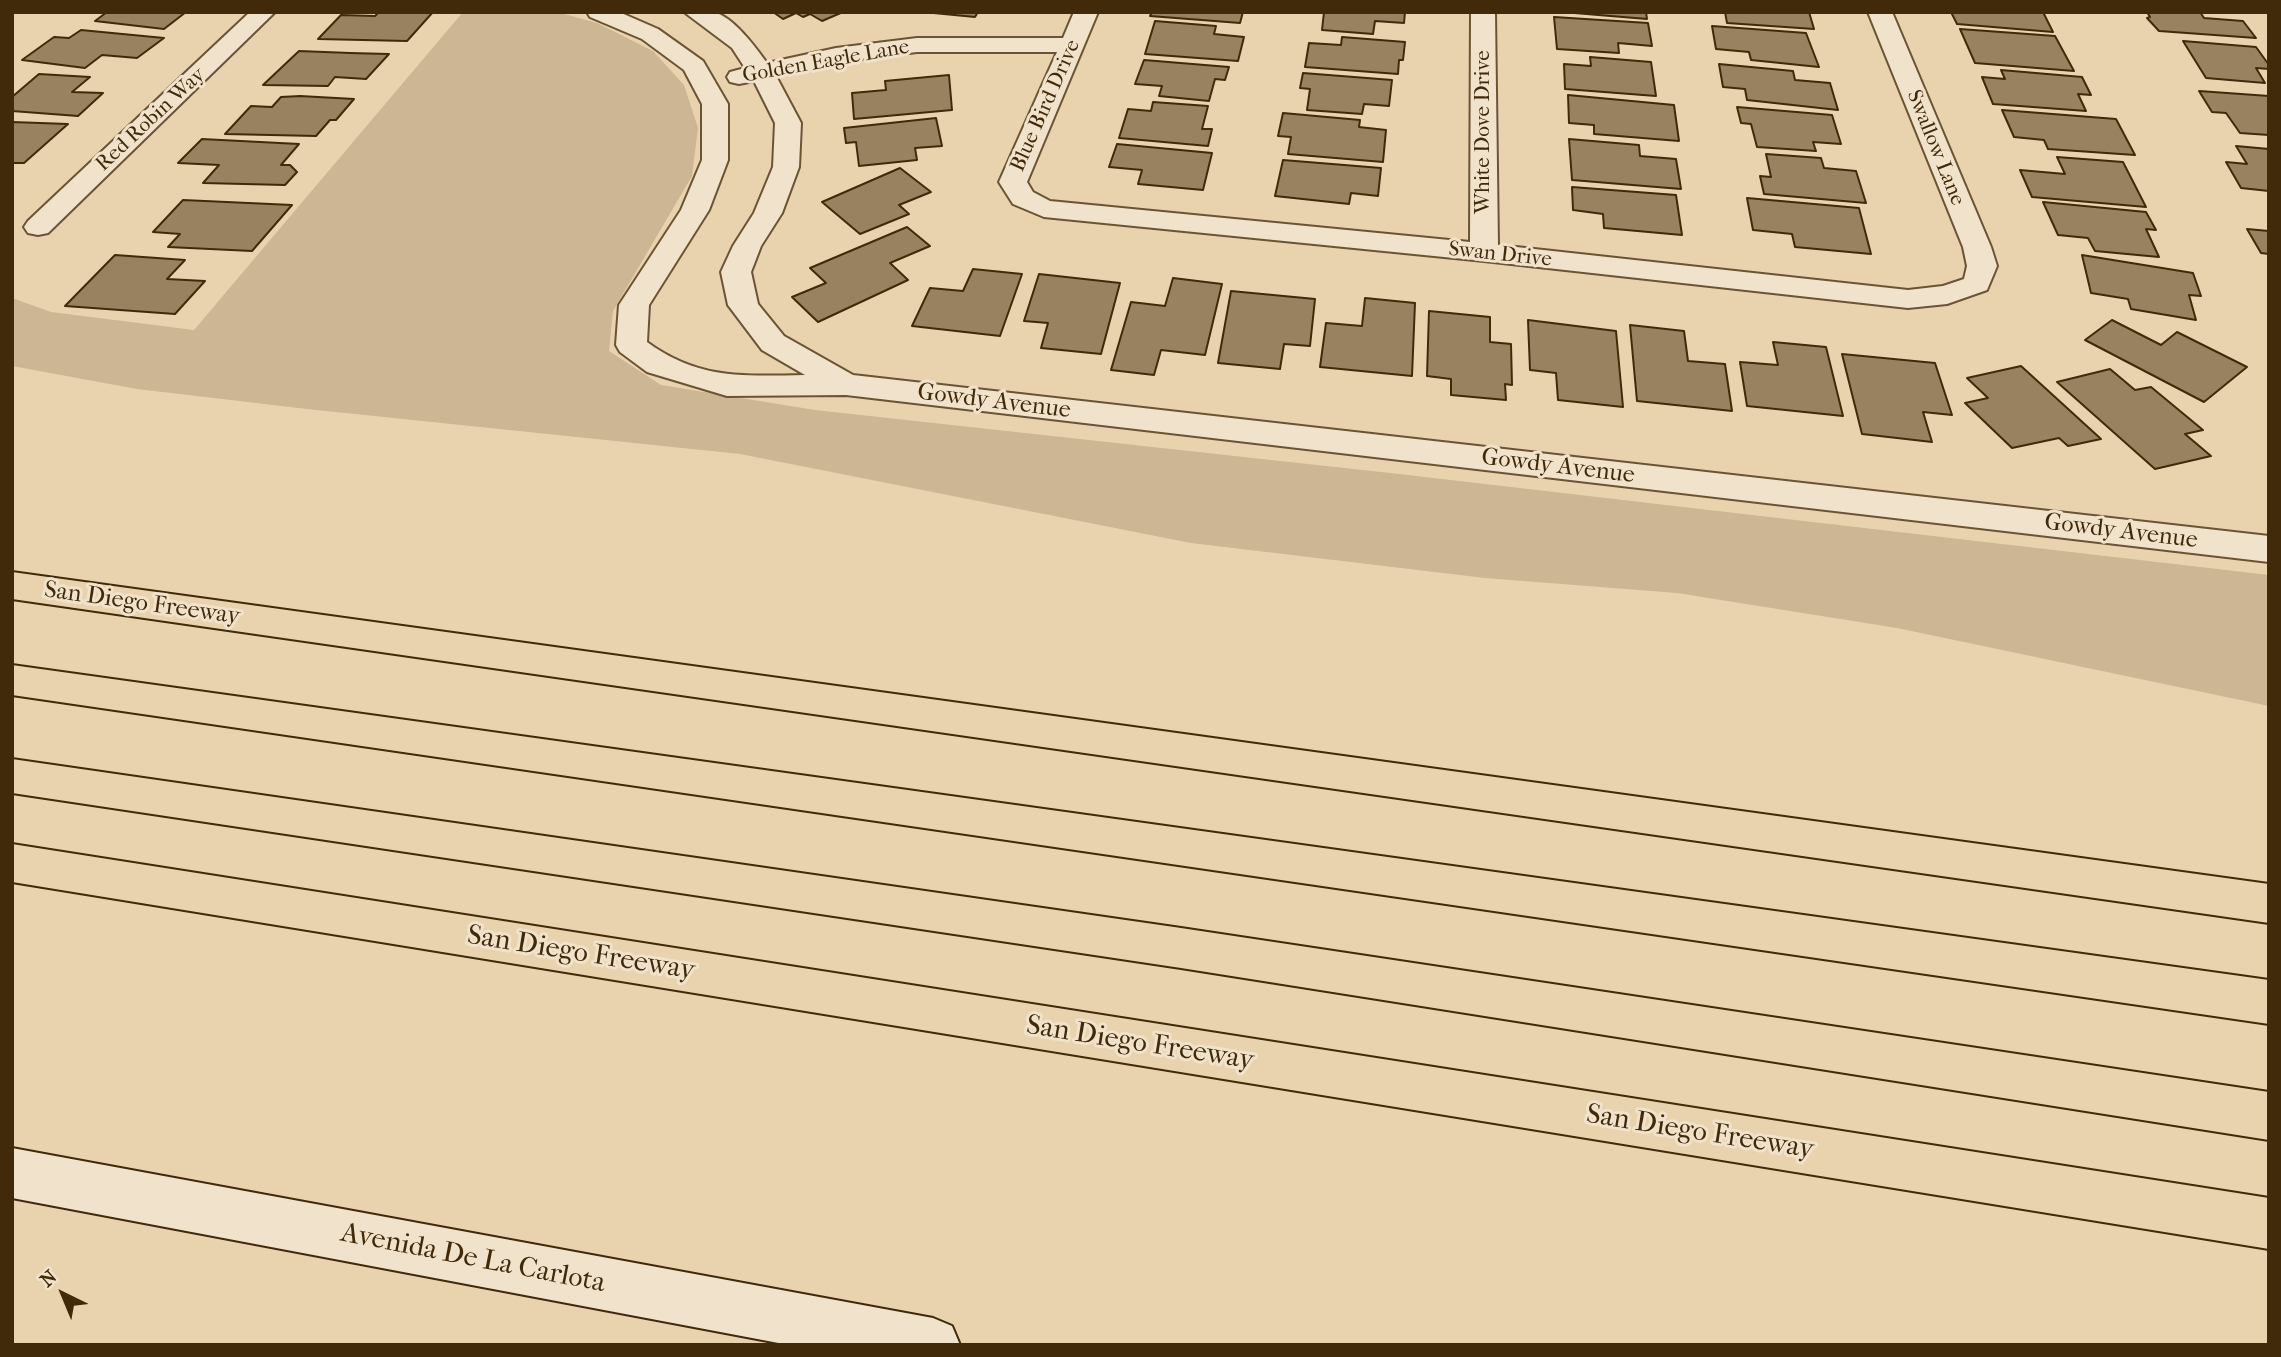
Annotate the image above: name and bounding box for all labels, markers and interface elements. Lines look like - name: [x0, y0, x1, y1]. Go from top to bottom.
- street label: Golden Eagle Lane: [741, 35, 911, 89]
- street label: Blue Bird Drive: [1006, 36, 1086, 176]
- street label: White Dove Drive: [1471, 50, 1497, 214]
- street label: Red Robin Way: [91, 63, 211, 177]
- street label: Swallow Lane: [1900, 87, 1970, 209]
- street label: Swan Drive: [1447, 237, 1553, 273]
- street label: Gowdy Avenue: [916, 378, 1072, 426]
- street label: Gowdy Avenue: [1480, 443, 1636, 491]
- street label: Gowdy Avenue: [2043, 508, 2199, 556]
- street label: San Diego Freeway: [42, 576, 242, 632]
- street label: San Diego Freeway: [465, 919, 697, 989]
- street label: San Diego Freeway: [1024, 1009, 1256, 1079]
- street label: San Diego Freeway: [1584, 1098, 1816, 1168]
- street label: Avenida De La Carlota: [338, 1217, 608, 1301]
- north arrow: [28, 1259, 98, 1329]
- text: N: [36, 1266, 61, 1292]

